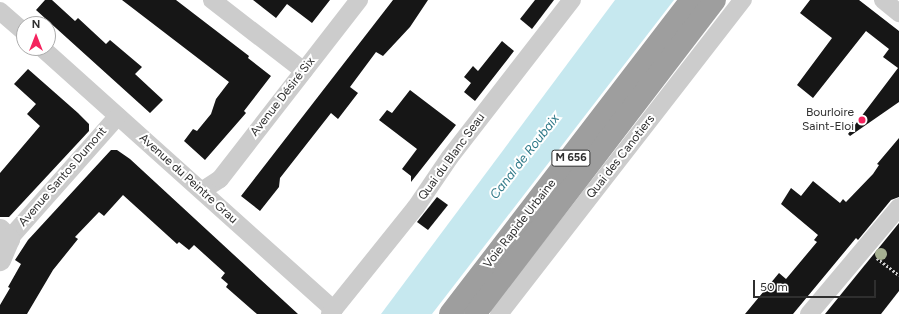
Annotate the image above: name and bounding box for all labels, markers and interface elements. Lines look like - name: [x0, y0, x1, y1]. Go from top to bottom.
- north arrow: [16, 16, 56, 56]
- text: N: [32, 18, 40, 31]
- street label: Avenue Désiré Six: [248, 55, 318, 139]
- place label: Bourloire Saint-Eloi: [802, 106, 854, 134]
- street label: Quai du Blanc Seau: [416, 111, 488, 203]
- water label: Canal de Roubaix: [487, 111, 563, 203]
- street label: Quai des Canotiers: [584, 112, 658, 202]
- marker: Bourloire Saint-Eloi: [857, 115, 867, 125]
- street label: Avenue Santos Dumont: [16, 124, 110, 230]
- street label: Avenue du Peintre Grau: [136, 131, 240, 227]
- road number: M 656: [551, 149, 591, 167]
- street label: Voie Rapide Urbaine: [481, 177, 559, 271]
- scale bar: [755, 272, 878, 298]
- text: 50 m: [760, 280, 788, 294]

